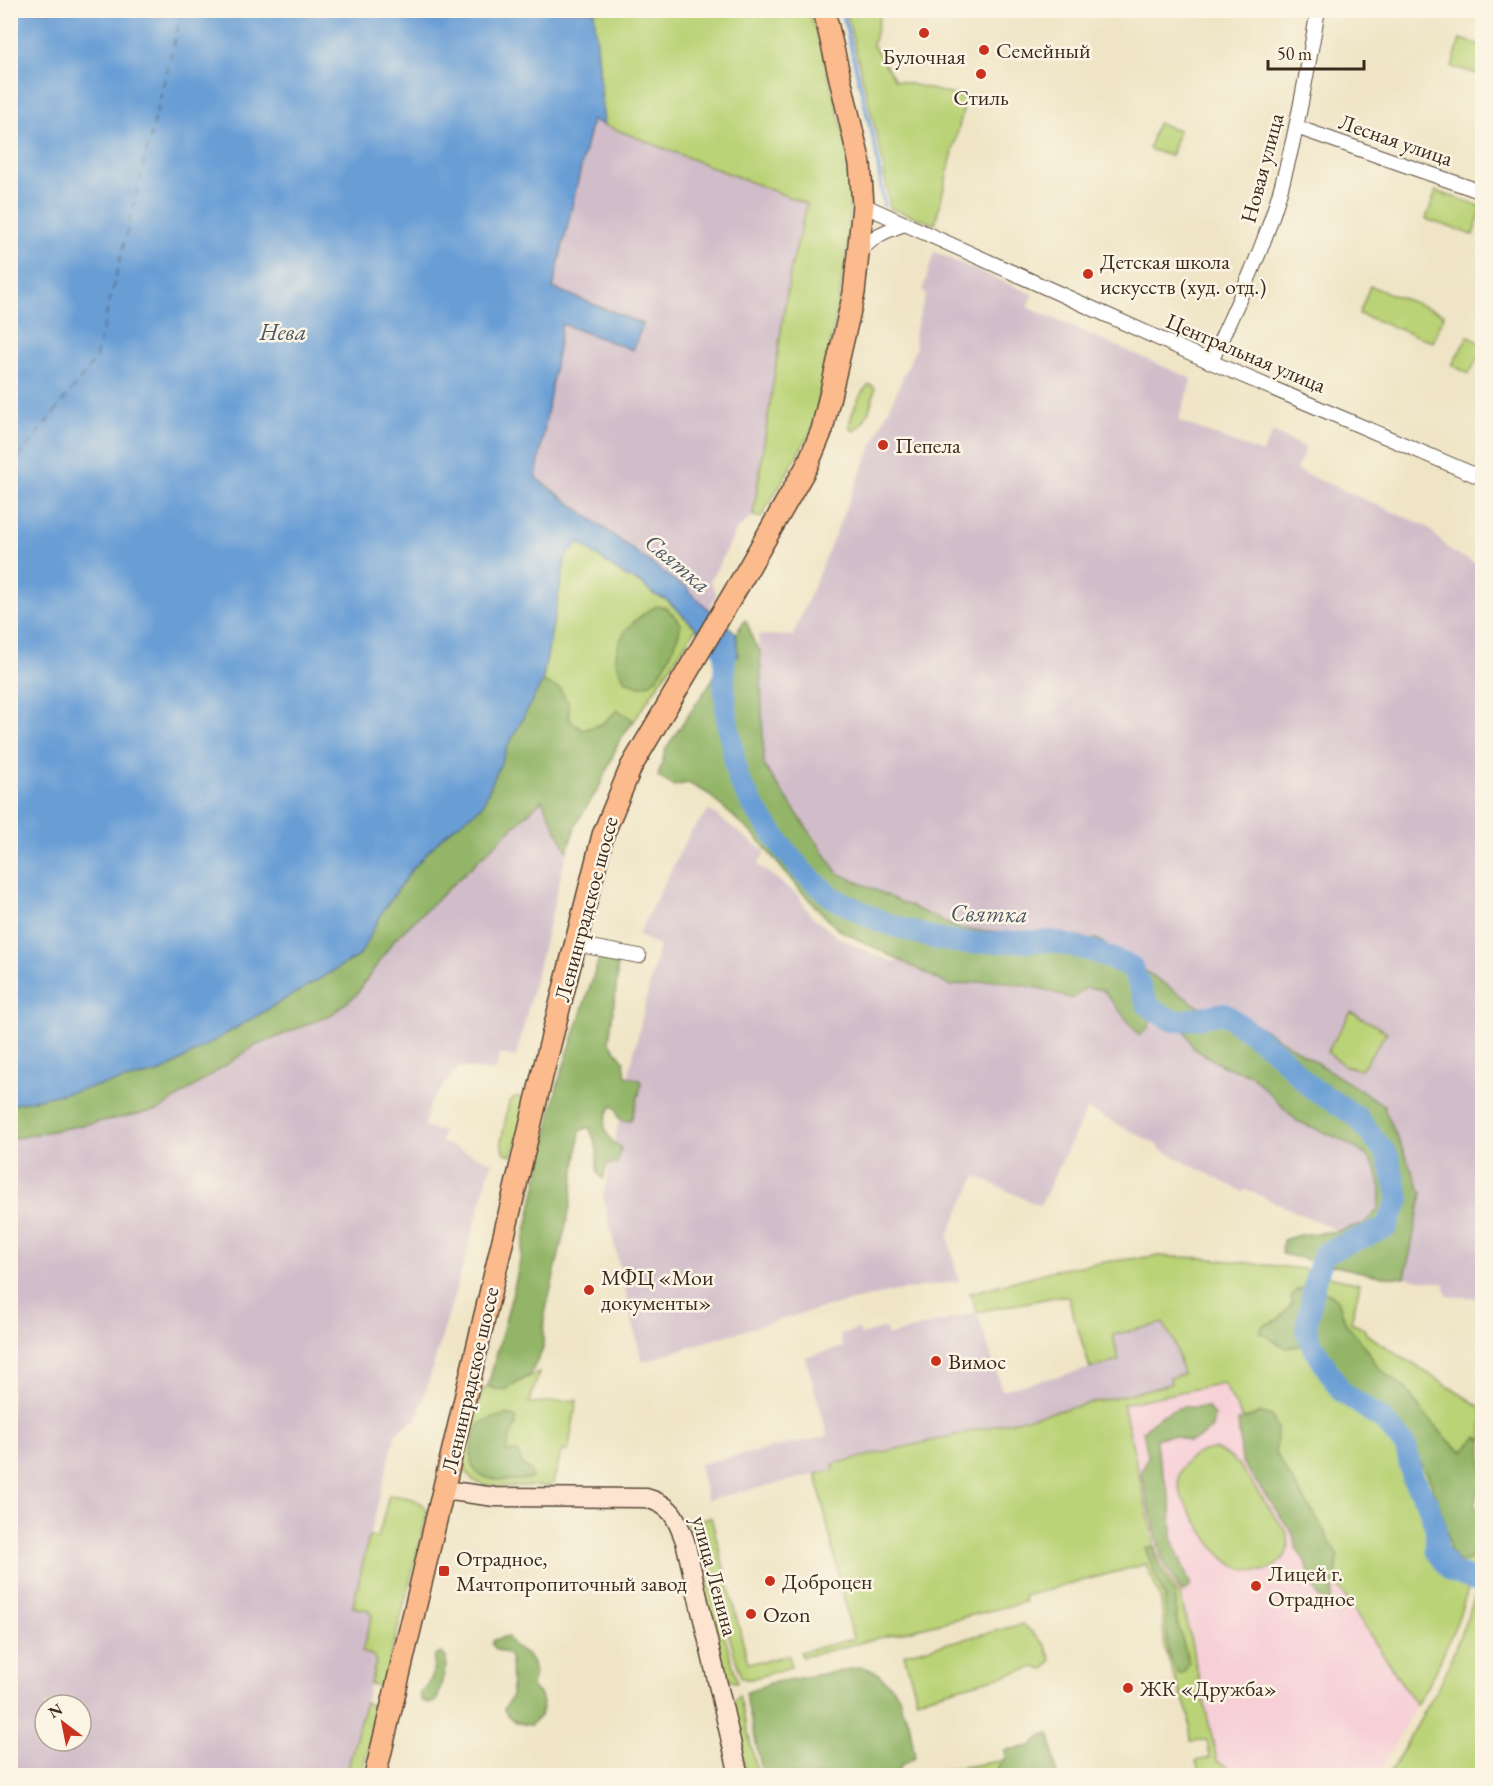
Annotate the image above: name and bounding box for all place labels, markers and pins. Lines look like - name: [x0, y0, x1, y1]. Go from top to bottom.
- marker: Булочная: [917, 26, 931, 40]
- place label: Семейный: [996, 36, 1091, 65]
- place label: Булочная: [882, 42, 966, 71]
- marker: Семейный: [977, 43, 991, 57]
- marker: Стиль: [974, 67, 988, 81]
- place label: Стиль: [953, 83, 1009, 112]
- place label: Детская школа искусств (худ. отд.): [1100, 247, 1266, 301]
- marker: Детская школа искусств (худ. отд.): [1081, 267, 1095, 281]
- place label: Пепела: [895, 431, 961, 460]
- marker: Пепела: [876, 438, 890, 452]
- place label: МФЦ «Мои документы»: [601, 1263, 714, 1317]
- marker: МФЦ «Мои документы»: [582, 1283, 596, 1297]
- place label: Вимос: [948, 1347, 1006, 1376]
- marker: Вимос: [929, 1354, 943, 1368]
- place label: Отрадное, Мачтопропиточный завод: [456, 1544, 687, 1598]
- place label: Лицей г. Отрадное: [1268, 1559, 1355, 1613]
- marker: Отрадное, Мачтопропиточный завод: [437, 1564, 451, 1578]
- place label: Доброцен: [782, 1567, 872, 1596]
- marker: Доброцен: [763, 1574, 777, 1588]
- marker: Лицей г. Отрадное: [1249, 1579, 1263, 1593]
- place label: Ozon: [763, 1600, 811, 1629]
- marker: Ozon: [744, 1607, 758, 1621]
- place label: ЖК «Дружба»: [1139, 1674, 1277, 1703]
- marker: ЖК «Дружба»: [1121, 1681, 1135, 1695]

